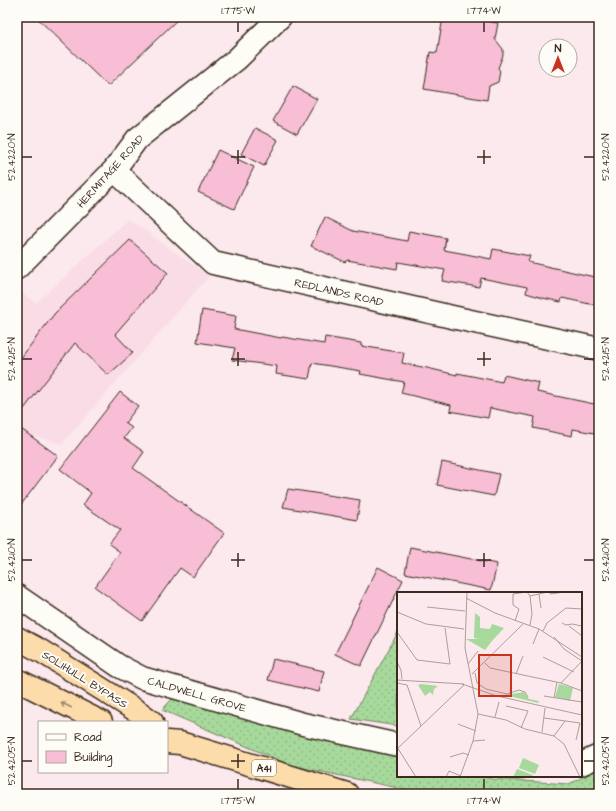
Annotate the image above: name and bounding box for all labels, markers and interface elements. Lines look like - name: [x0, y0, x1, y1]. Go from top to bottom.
- text: 1.775°W: [221, 4, 255, 18]
- text: 1.774°W: [467, 4, 501, 18]
- north arrow: [538, 38, 578, 78]
- text: N: [555, 41, 562, 56]
- street label: HERMITAGE ROAD: [73, 132, 147, 211]
- text: 52.4220°N: [5, 133, 19, 181]
- text: 52.4220°N: [599, 133, 613, 181]
- street label: REDLANDS ROAD: [293, 275, 385, 310]
- text: 52.4215°N: [5, 337, 19, 381]
- text: 52.4215°N: [599, 337, 613, 381]
- text: 52.4210°N: [5, 539, 19, 581]
- text: 52.4210°N: [599, 539, 613, 581]
- inset map: [397, 592, 582, 777]
- street label: SOLIHULL BYPASS: [39, 647, 130, 712]
- street label: CALDWELL GROVE: [146, 673, 249, 716]
- one-way arrow: [60, 700, 72, 708]
- legend: [38, 721, 168, 773]
- text: Road: [74, 729, 102, 746]
- text: 52.4205°N: [5, 737, 19, 785]
- text: 52.4205°N: [599, 737, 613, 785]
- text: Building: [74, 749, 112, 767]
- road number: A41: [252, 760, 276, 776]
- text: 1.775°W: [221, 794, 255, 808]
- text: 1.774°W: [467, 794, 501, 808]

